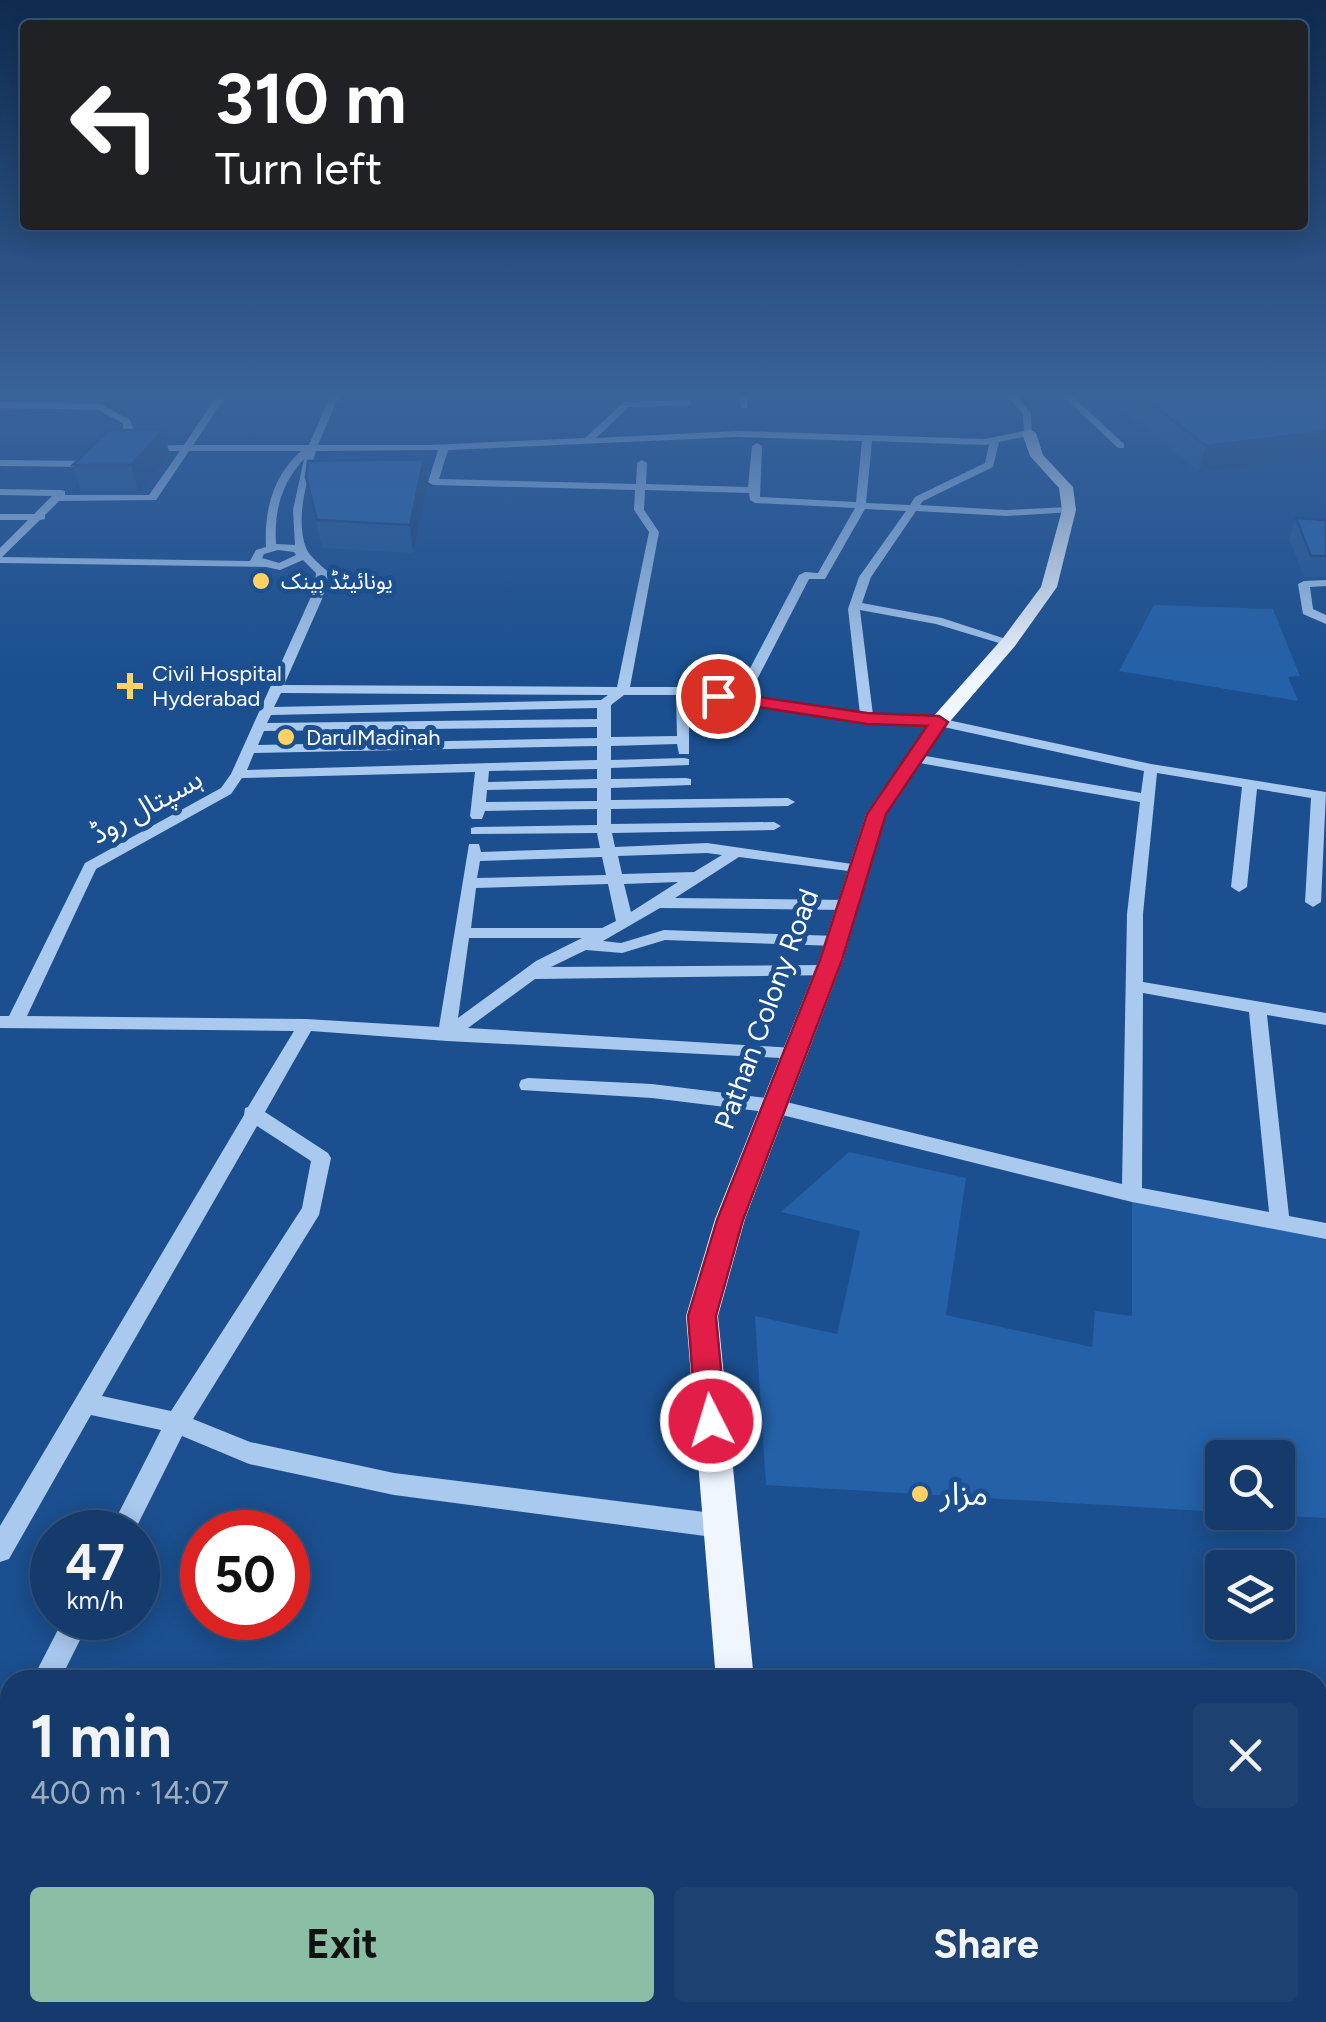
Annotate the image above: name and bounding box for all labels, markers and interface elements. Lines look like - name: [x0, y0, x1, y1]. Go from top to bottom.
- text: 310 m: [215, 56, 407, 141]
- icon: left: [50, 60, 180, 190]
- text: Turn left: [215, 141, 382, 195]
- place label: یونائیٹڈ بینک: [281, 568, 393, 595]
- marker: یونائیٹڈ بینک: [250, 570, 272, 592]
- pin: [676, 654, 761, 739]
- place label: Civil Hospital Hyderabad: [152, 660, 282, 712]
- icon: arrive: [691, 669, 746, 724]
- marker: Civil Hospital Hyderabad: [117, 673, 143, 699]
- place label: DarulMadinah: [306, 724, 441, 751]
- marker: DarulMadinah: [275, 726, 297, 748]
- street label: ہسپتال روڈ: [84, 761, 209, 852]
- street label: Pathan Colony Road: [707, 884, 825, 1134]
- position arrow: [659, 1369, 763, 1473]
- map controls: [1205, 1440, 1295, 1640]
- button: search: [1205, 1440, 1295, 1530]
- place label: مزار: [939, 1475, 988, 1513]
- marker: مزار: [909, 1483, 931, 1505]
- speed limit sign: 50: [180, 1510, 310, 1640]
- text: 47: [65, 1532, 125, 1593]
- button: layers: [1205, 1550, 1295, 1640]
- text: km/h: [66, 1585, 124, 1615]
- text: 1 min: [30, 1700, 172, 1772]
- button: close: [1193, 1703, 1298, 1808]
- text: 400 m · 14:07: [30, 1774, 229, 1812]
- button: Exit: [30, 1887, 654, 2002]
- button: Share: [674, 1887, 1298, 2002]

